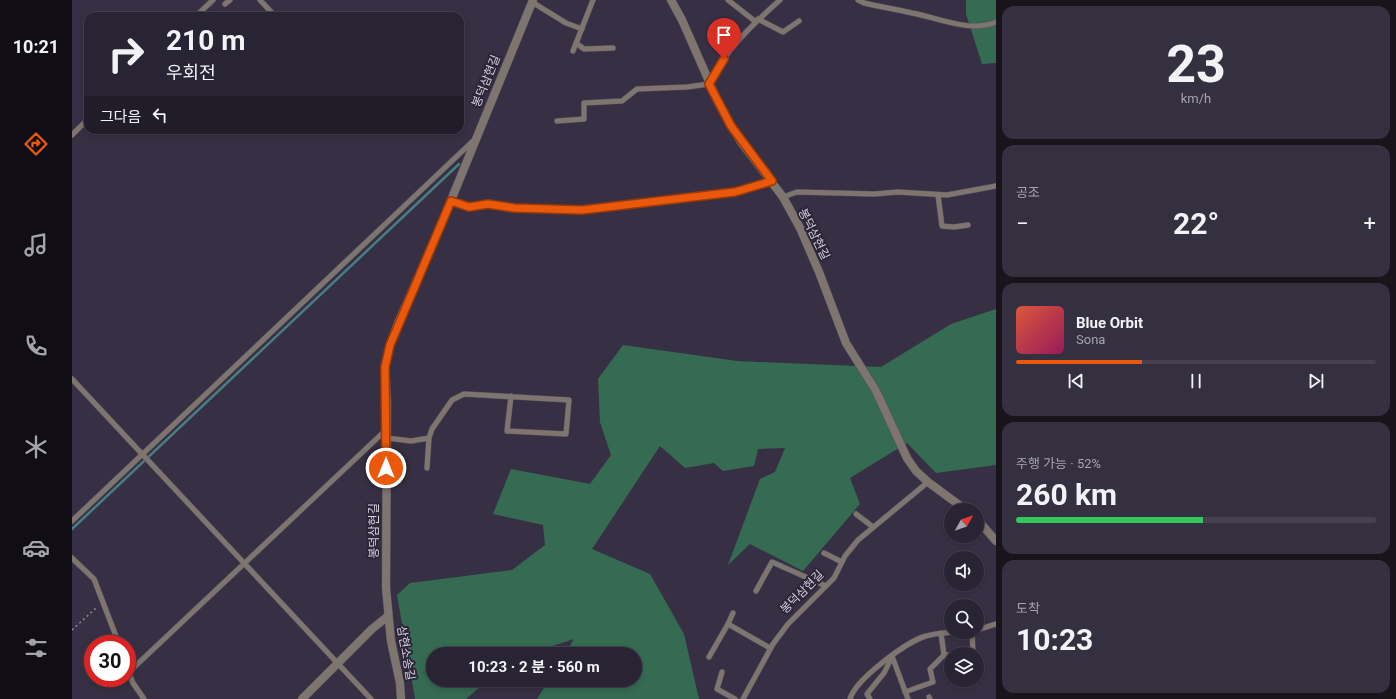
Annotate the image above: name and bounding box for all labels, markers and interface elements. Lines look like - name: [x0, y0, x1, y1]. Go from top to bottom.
- pin: [707, 18, 741, 59]
- text: 210 m: [166, 24, 245, 57]
- icon: arrive: [713, 24, 735, 46]
- icon: right: [100, 28, 152, 80]
- text: 23: [1166, 34, 1226, 95]
- text: 10:21: [13, 36, 59, 57]
- street label: 봉덕삼현길: [469, 53, 503, 109]
- text: 우회전: [166, 62, 216, 83]
- text: km/h: [1181, 91, 1211, 106]
- icon: left: [149, 104, 171, 126]
- text: 그다음: [100, 108, 141, 126]
- icon: directions: [22, 130, 50, 158]
- text: 공조: [1016, 185, 1040, 200]
- street label: 봉덕삼현길: [796, 206, 832, 262]
- text: 22°: [1173, 206, 1219, 241]
- text: −: [1016, 211, 1029, 236]
- text: +: [1364, 211, 1376, 236]
- icon: music: [22, 231, 50, 259]
- text: Blue Orbit: [1076, 314, 1143, 332]
- icon: phone: [22, 332, 50, 360]
- text: Sona: [1076, 332, 1105, 347]
- icon: previous: [1065, 370, 1087, 392]
- icon: pause: [1185, 370, 1207, 392]
- icon: next: [1305, 370, 1327, 392]
- icon: climate: [22, 433, 50, 461]
- position arrow: [365, 447, 407, 489]
- text: 주행 가능 · 52%: [1016, 456, 1101, 471]
- text: 260 km: [1016, 477, 1117, 512]
- street label: 봉덕삼현길: [367, 503, 381, 559]
- north arrow: [944, 503, 984, 543]
- map controls: [944, 503, 984, 687]
- icon: car: [22, 534, 50, 562]
- button: sound: [944, 551, 984, 591]
- street label: 봉덕삼현길: [778, 568, 826, 616]
- button: search: [944, 599, 984, 639]
- text: 도착: [1016, 601, 1040, 616]
- text: 10:23: [1016, 622, 1093, 657]
- street label: 삼현소송길: [394, 625, 418, 681]
- icon: filters: [22, 634, 50, 662]
- speed limit sign: 30: [84, 635, 136, 687]
- button: layers: [944, 647, 984, 687]
- text: 10:23 · 2 분 · 560 m: [468, 658, 600, 676]

